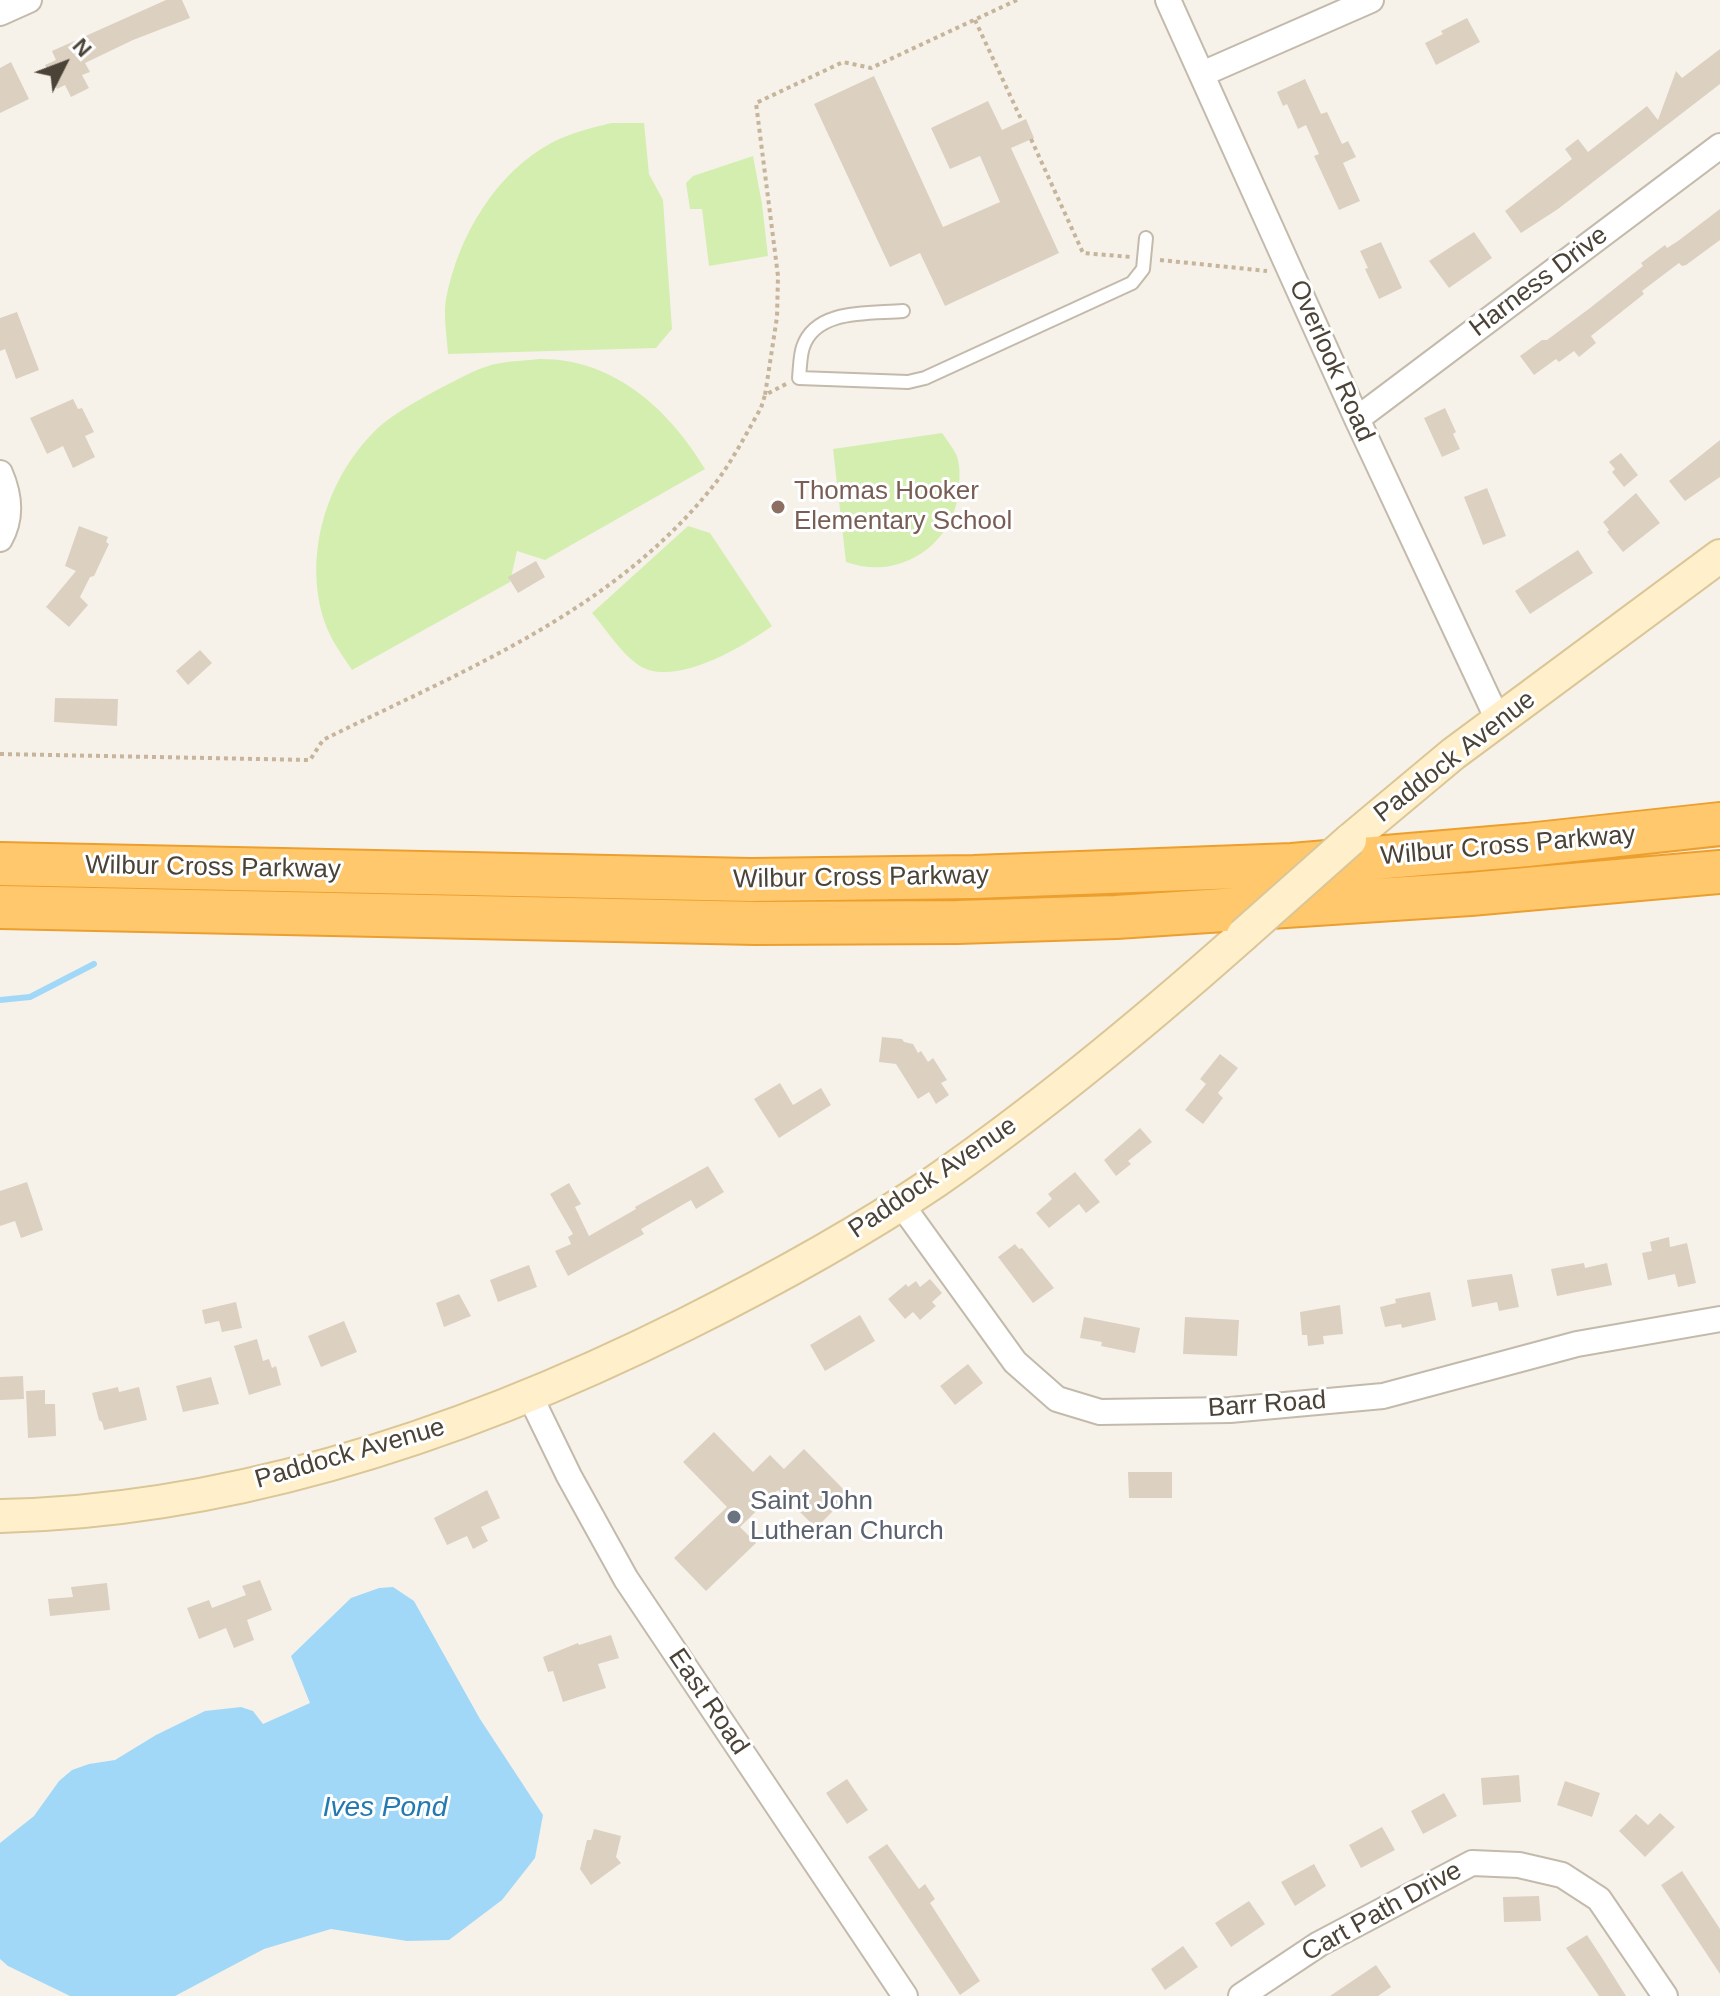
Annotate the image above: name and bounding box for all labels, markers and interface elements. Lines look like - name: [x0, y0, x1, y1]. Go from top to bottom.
- north arrow: [24, 24, 104, 104]
- text: N: [68, 33, 97, 62]
- street label: Harness Drive: [1464, 220, 1614, 344]
- street label: Overlook Road: [1281, 275, 1381, 447]
- place label: Thomas Hooker Elementary School: [794, 476, 1012, 538]
- marker: Thomas Hooker Elementary School: [769, 498, 787, 516]
- street label: Paddock Avenue: [1368, 684, 1542, 830]
- street label: Wilbur Cross Parkway: [1379, 819, 1637, 873]
- street label: Wilbur Cross Parkway: [85, 850, 341, 886]
- street label: Wilbur Cross Parkway: [733, 860, 989, 896]
- street label: Paddock Avenue: [843, 1110, 1023, 1246]
- street label: Barr Road: [1207, 1385, 1327, 1425]
- street label: Paddock Avenue: [251, 1412, 449, 1496]
- place label: Saint John Lutheran Church: [750, 1486, 944, 1548]
- marker: Saint John Lutheran Church: [725, 1508, 743, 1526]
- street label: East Road: [661, 1643, 755, 1761]
- water label: Ives Pond: [323, 1791, 447, 1825]
- street label: Cart Path Drive: [1297, 1855, 1467, 1969]

